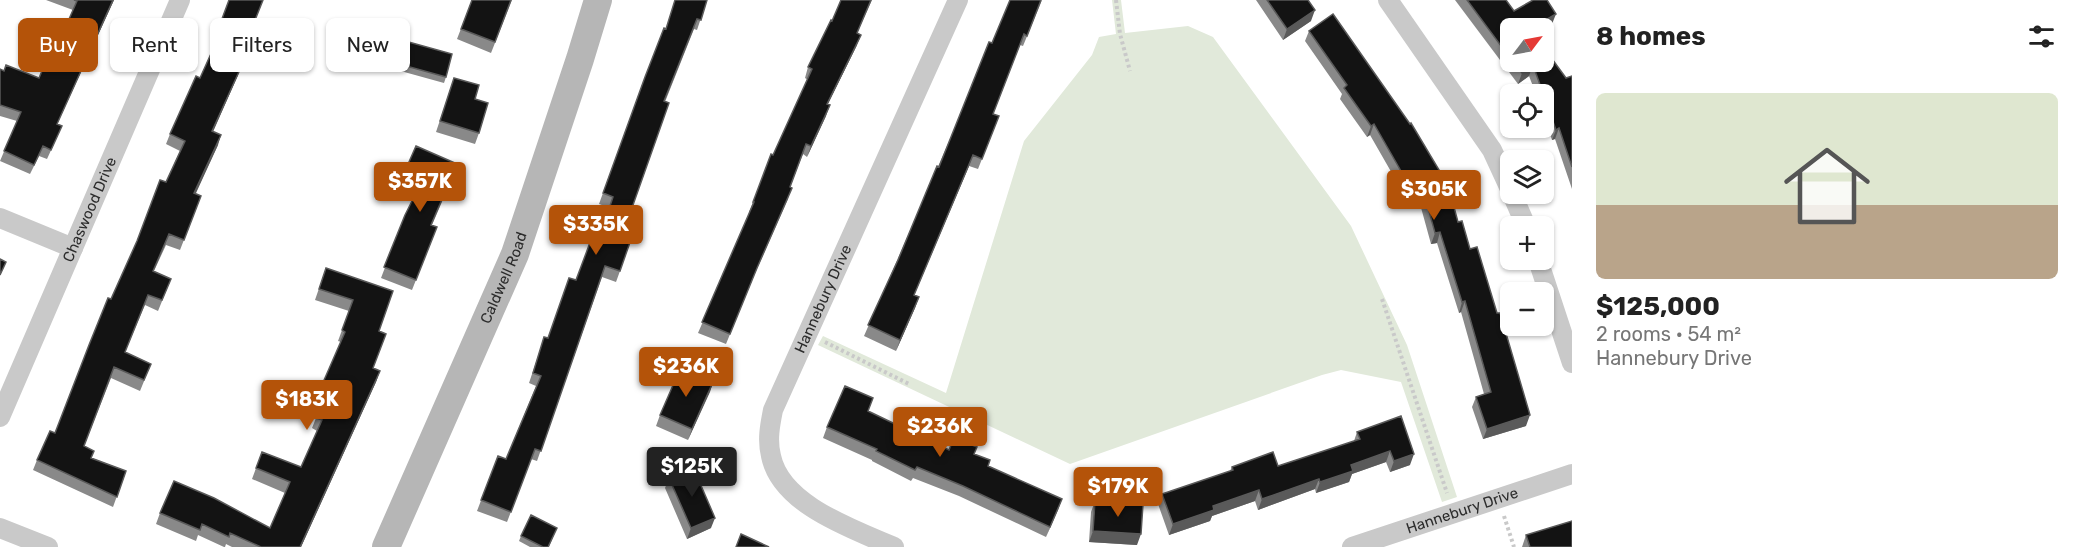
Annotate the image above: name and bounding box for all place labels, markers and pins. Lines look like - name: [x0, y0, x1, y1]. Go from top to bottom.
- pin: $357K: [378, 162, 462, 213]
- pin: $305K: [1392, 170, 1476, 221]
- pin: $335K: [554, 205, 638, 256]
- pin: $236K: [644, 347, 728, 398]
- pin: $183K: [265, 380, 349, 431]
- pin: $236K: [898, 407, 982, 458]
- pin: $125K: [650, 447, 734, 498]
- pin: $179K: [1076, 467, 1160, 518]

